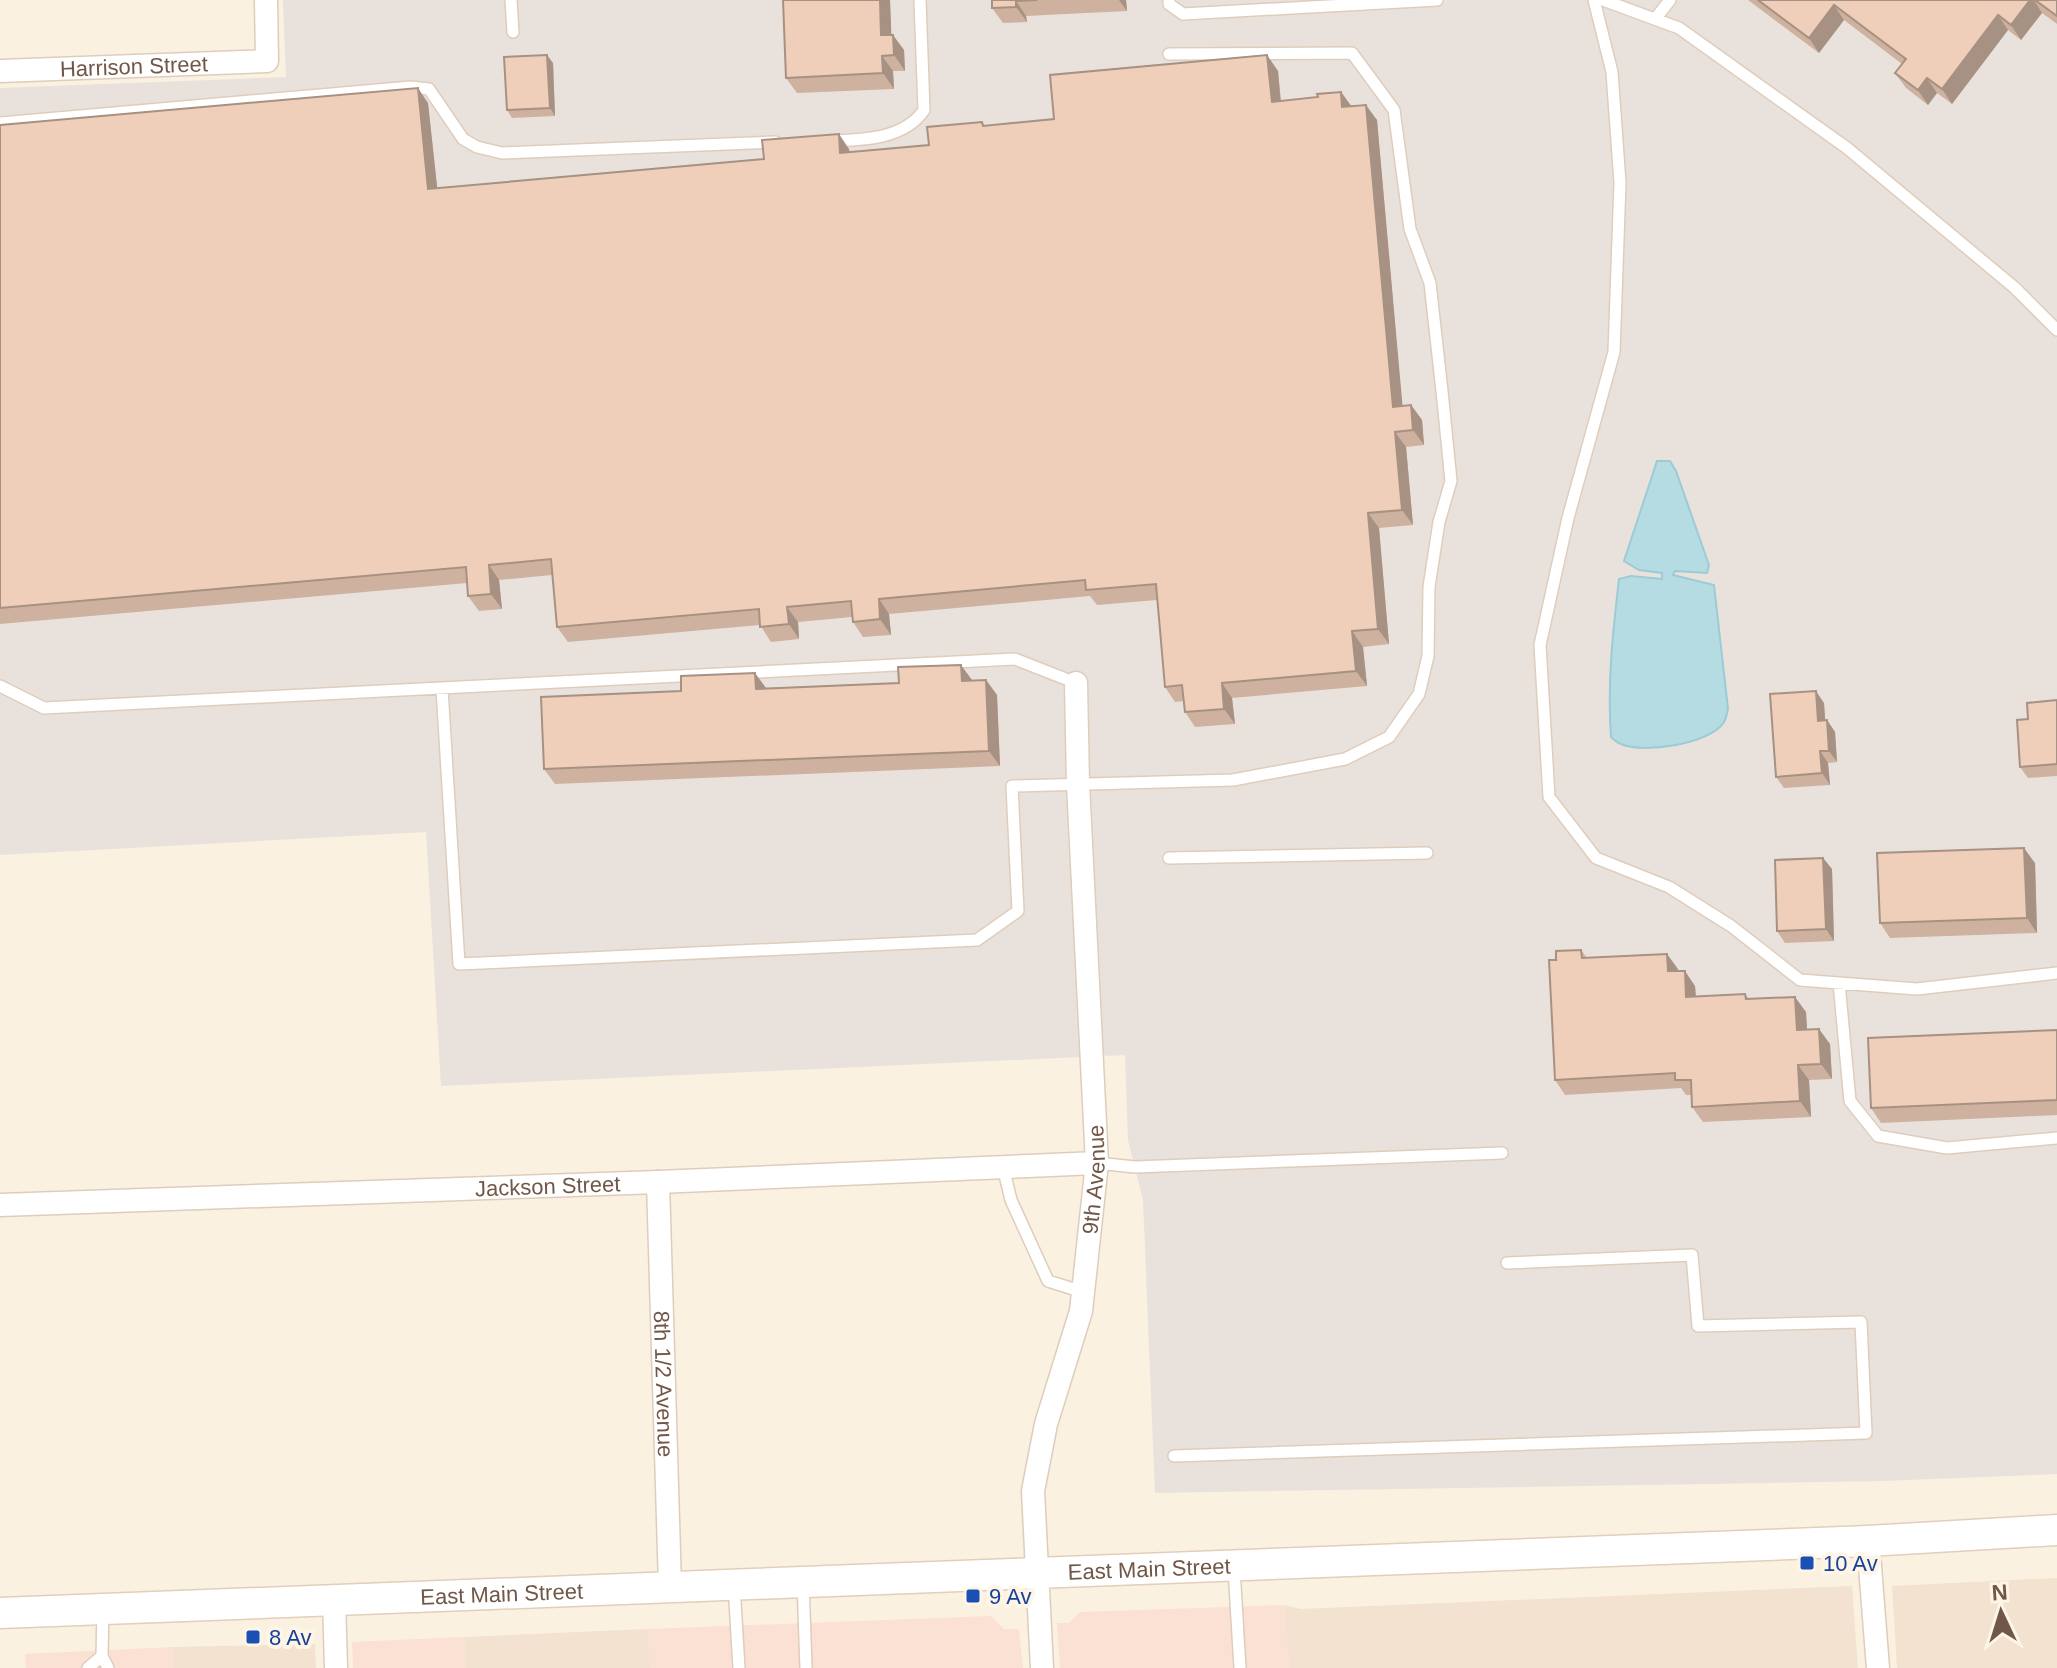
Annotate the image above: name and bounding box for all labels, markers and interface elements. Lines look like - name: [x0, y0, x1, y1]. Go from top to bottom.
- street label: Harrison Street: [59, 51, 208, 82]
- street label: 9th Avenue: [1077, 1124, 1110, 1236]
- street label: Jackson Street: [474, 1171, 621, 1201]
- street label: 8th 1/2 Avenue: [649, 1310, 678, 1458]
- place label: 10 Av: [1823, 1551, 1878, 1576]
- street label: East Main Street: [1067, 1554, 1231, 1585]
- marker: 10 Av: [1798, 1554, 1816, 1572]
- north arrow: [1961, 1572, 2041, 1652]
- street label: East Main Street: [420, 1579, 583, 1610]
- text: N: [1991, 1580, 2008, 1606]
- place label: 9 Av: [989, 1584, 1031, 1609]
- marker: 9 Av: [964, 1587, 982, 1605]
- place label: 8 Av: [269, 1625, 311, 1650]
- marker: 8 Av: [244, 1628, 262, 1646]

